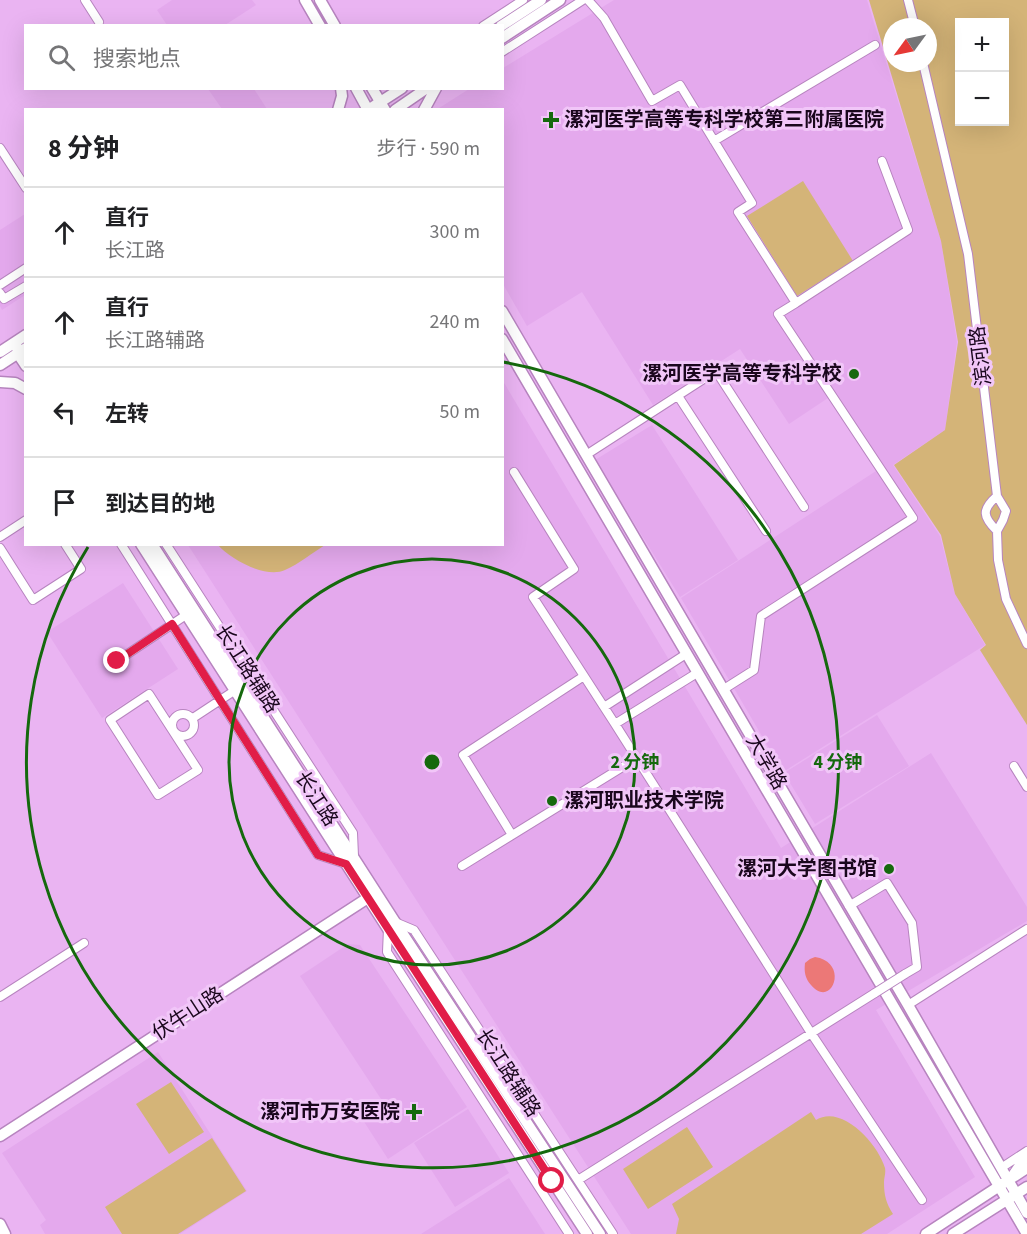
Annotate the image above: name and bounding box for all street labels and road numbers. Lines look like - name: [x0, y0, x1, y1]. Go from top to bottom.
- street label: 滨河路: [963, 325, 999, 387]
- street label: 长江路辅路: [208, 619, 286, 719]
- street label: 大学路: [739, 729, 793, 795]
- street label: 长江路: [288, 766, 344, 832]
- street label: 伏牛山路: [147, 980, 229, 1048]
- street label: 长江路辅路: [469, 1023, 547, 1123]

